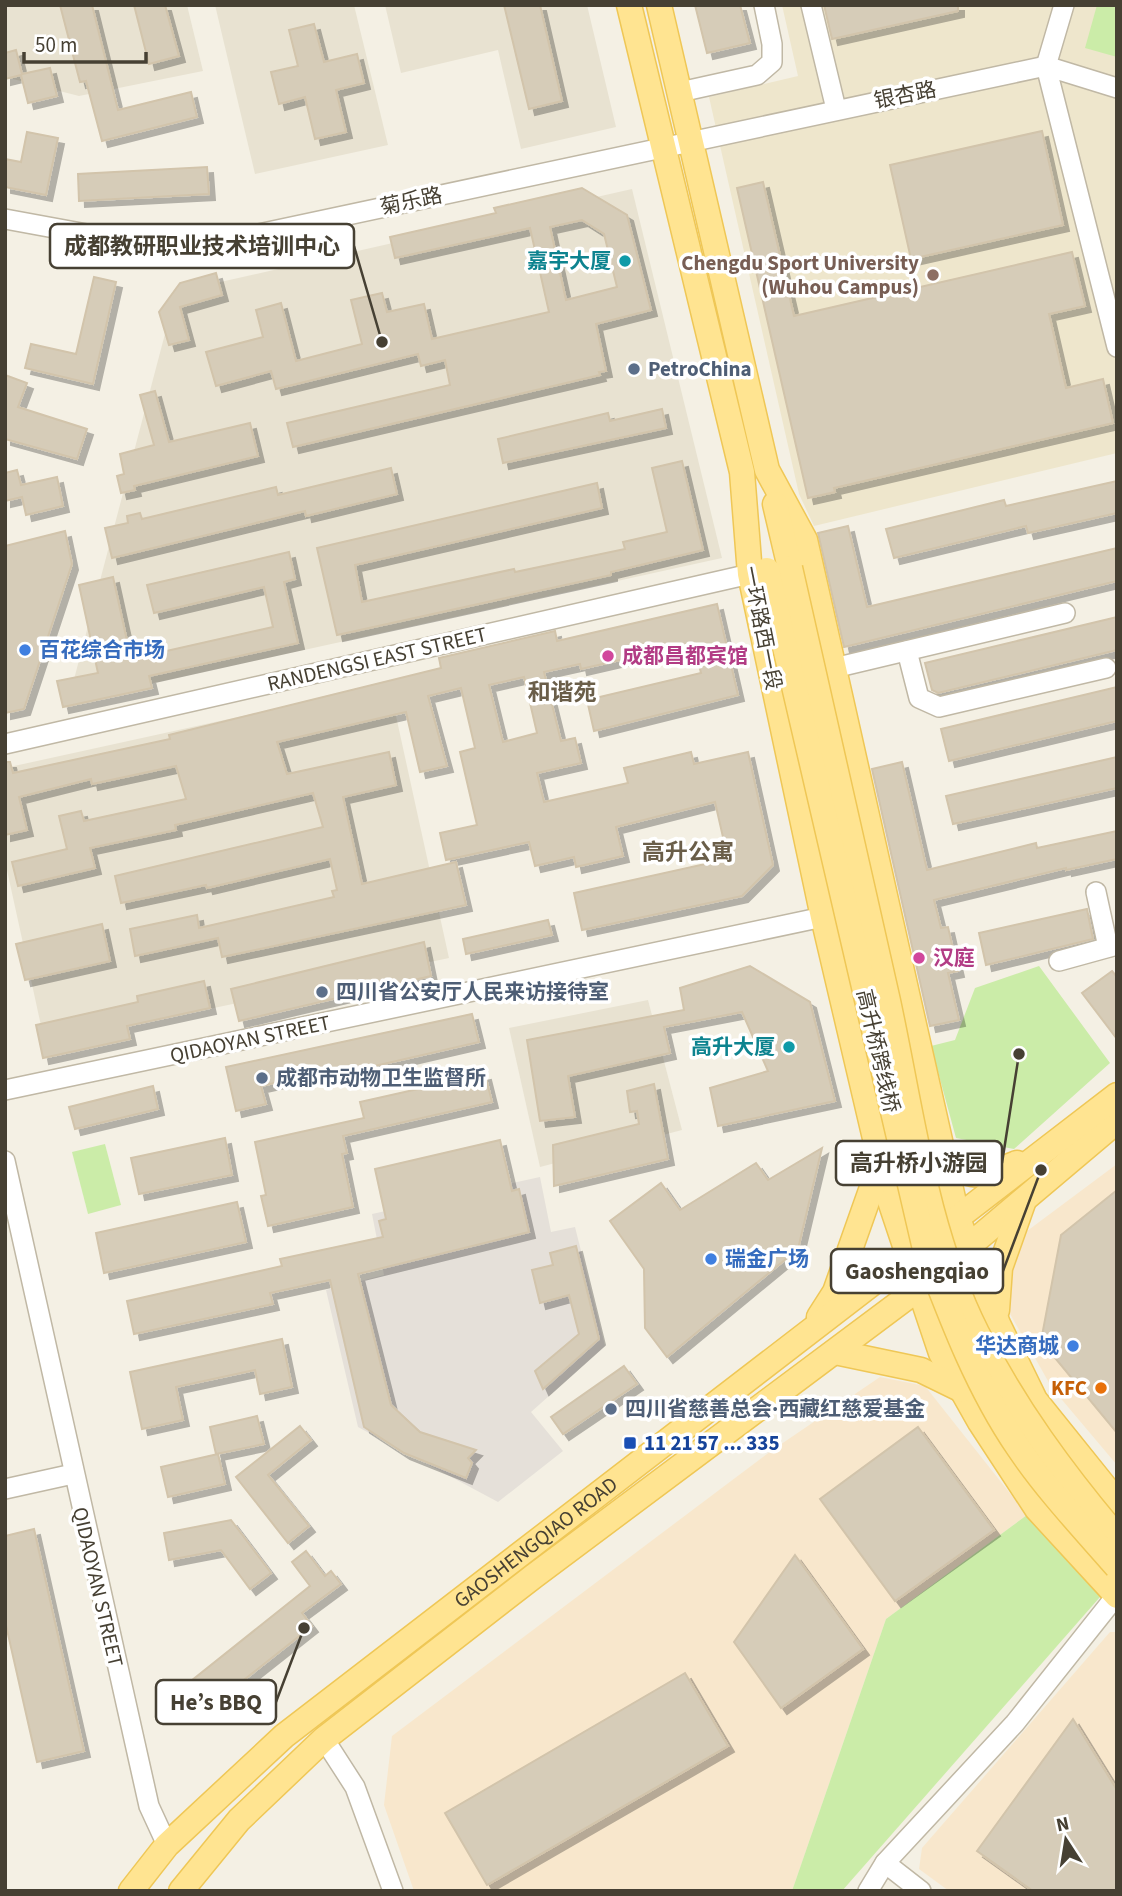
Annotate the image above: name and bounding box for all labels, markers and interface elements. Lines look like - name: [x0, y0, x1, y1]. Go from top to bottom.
- scale bar: [24, 21, 147, 65]
- text: 50 m: [35, 30, 77, 60]
- street label: 银杏路: [871, 74, 939, 116]
- street label: 菊乐路: [377, 180, 445, 222]
- callout: 成都教研职业技术培训中心: [50, 224, 354, 268]
- text: 成都教研职业技术培训中心: [64, 230, 340, 263]
- place label: 嘉宇大厦: [527, 246, 611, 276]
- place label: Chengdu Sport University (Wuhou Campus): [681, 248, 919, 302]
- marker: 嘉宇大厦: [617, 253, 633, 269]
- marker: Chengdu Sport University (Wuhou Campus): [925, 267, 941, 283]
- place label: PetroChina: [648, 354, 752, 384]
- marker: PetroChina: [626, 361, 642, 377]
- street label: 一环路西一段: [735, 563, 789, 693]
- street label: RANDENGSI EAST STREET: [264, 619, 490, 699]
- place label: 百花综合市场: [39, 635, 165, 665]
- place label: 成都昌都宾馆: [622, 641, 748, 671]
- marker: 百花综合市场: [17, 642, 33, 658]
- marker: 成都昌都宾馆: [600, 648, 616, 664]
- district label: 和谐苑: [528, 676, 597, 709]
- district label: 高升公寓: [642, 836, 734, 869]
- place label: 汉庭: [933, 943, 975, 973]
- marker: 汉庭: [911, 950, 927, 966]
- place label: 四川省公安厅人民来访接待室: [336, 977, 609, 1007]
- marker: 四川省公安厅人民来访接待室: [314, 984, 330, 1000]
- street label: 高升桥跨线桥: [849, 986, 907, 1116]
- street label: QIDAOYAN STREET: [167, 1007, 333, 1071]
- place label: 高升大厦: [691, 1032, 775, 1062]
- marker: 高升大厦: [781, 1039, 797, 1055]
- place label: 成都市动物卫生监督所: [276, 1063, 486, 1093]
- marker: 成都市动物卫生监督所: [254, 1070, 270, 1086]
- callout: 高升桥小游园: [836, 1141, 1002, 1185]
- text: 高升桥小游园: [850, 1147, 988, 1180]
- place label: 瑞金广场: [725, 1244, 809, 1274]
- callout: Gaoshengqiao: [831, 1249, 1003, 1293]
- marker: 瑞金广场: [703, 1251, 719, 1267]
- text: Gaoshengqiao: [845, 1255, 989, 1288]
- place label: 华达商城: [975, 1331, 1059, 1361]
- marker: 华达商城: [1065, 1338, 1081, 1354]
- place label: KFC: [1051, 1373, 1087, 1403]
- marker: KFC: [1093, 1380, 1109, 1396]
- place label: 四川省慈善总会·西藏红慈爱基金: [625, 1394, 925, 1424]
- marker: 四川省慈善总会·西藏红慈爱基金: [603, 1401, 619, 1417]
- place label: 11 21 57 ... 335: [644, 1428, 780, 1458]
- marker: 11 21 57 ... 335: [622, 1435, 638, 1451]
- street label: GAOSHENGQIAO ROAD: [448, 1470, 624, 1615]
- street label: QIDAOYAN STREET: [65, 1504, 131, 1670]
- callout: He’s BBQ: [156, 1680, 276, 1724]
- text: He’s BBQ: [170, 1686, 262, 1719]
- north arrow: [1031, 1805, 1101, 1875]
- text: N: [1054, 1810, 1072, 1839]

